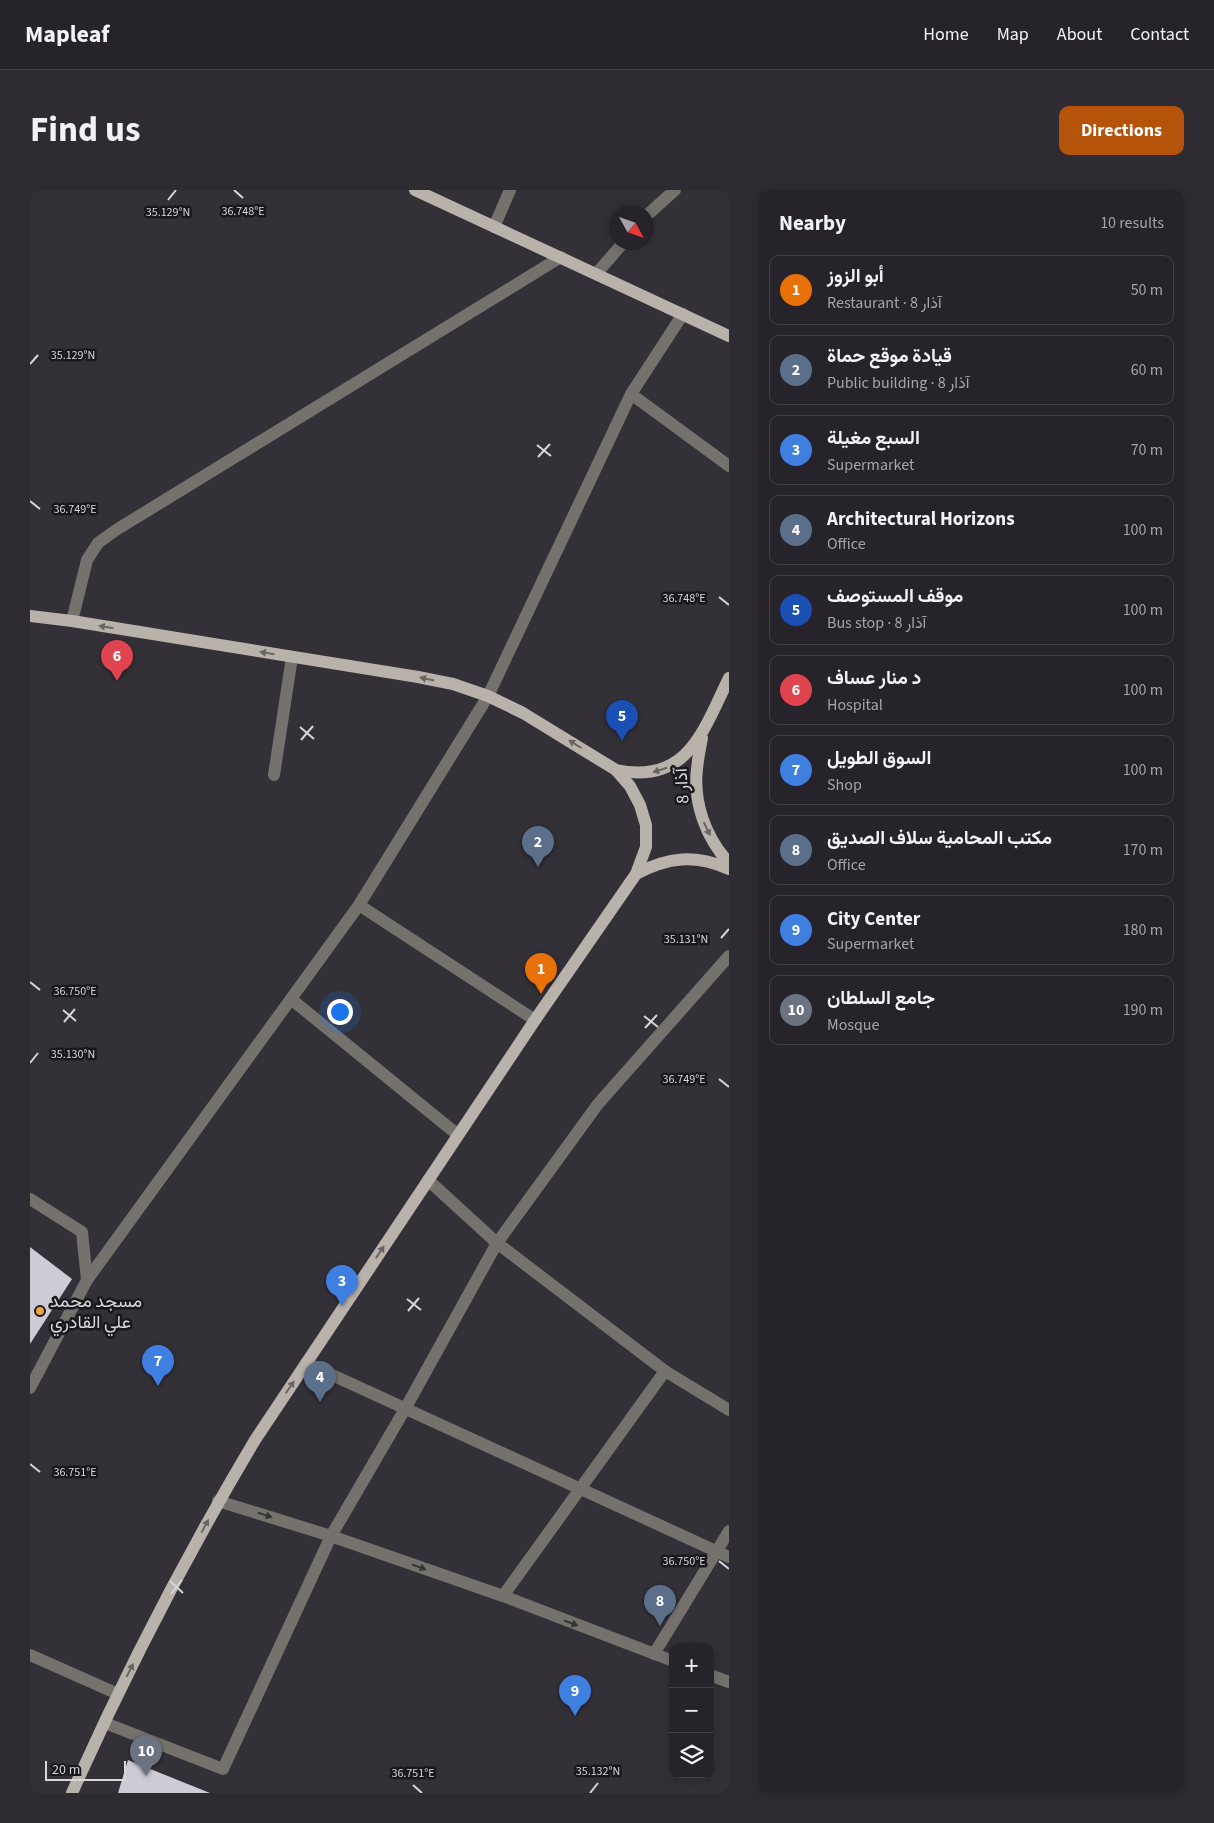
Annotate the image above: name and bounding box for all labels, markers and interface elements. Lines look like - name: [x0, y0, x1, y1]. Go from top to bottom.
- text: Mapleaf: [25, 17, 110, 52]
- text: Home: [923, 22, 969, 47]
- text: Map: [997, 22, 1029, 47]
- text: About: [1057, 22, 1102, 47]
- text: Contact: [1130, 22, 1189, 47]
- text: Find us: [30, 105, 140, 155]
- button: Directions: [1059, 106, 1184, 155]
- text: 36.748°E: [221, 203, 265, 220]
- text: 35.129°N: [146, 204, 190, 221]
- north arrow: [609, 205, 654, 250]
- text: Nearby: [779, 208, 846, 238]
- text: 10 results: [1100, 212, 1164, 234]
- text: أبو الزوز: [827, 263, 884, 290]
- text: 1: [792, 279, 800, 301]
- text: 50 m: [1131, 279, 1163, 301]
- text: Restaurant · 8 آذار: [827, 292, 942, 314]
- text: قيادة موقع حماة: [827, 343, 952, 370]
- text: 35.129°N: [51, 347, 95, 364]
- text: 2: [792, 359, 800, 381]
- text: 60 m: [1131, 359, 1163, 381]
- text: Public building · 8 آذار: [827, 372, 969, 394]
- text: السبع مغيلة: [827, 425, 920, 452]
- text: 3: [792, 439, 800, 461]
- text: 70 m: [1131, 439, 1163, 461]
- text: Supermarket: [827, 454, 914, 476]
- text: 36.749°E: [53, 501, 97, 518]
- text: Architectural Horizons: [827, 506, 1015, 533]
- text: 4: [792, 519, 800, 541]
- text: 100 m: [1123, 519, 1163, 541]
- text: Office: [827, 533, 866, 555]
- text: موقف المستوصف: [827, 583, 963, 610]
- text: 36.748°E: [662, 590, 706, 607]
- text: 5: [792, 599, 800, 621]
- text: 100 m: [1123, 599, 1163, 621]
- text: Bus stop · 8 آذار: [827, 612, 926, 634]
- one-way arrow: [98, 623, 114, 631]
- pin: 6: [101, 640, 133, 681]
- one-way arrow: [258, 649, 274, 657]
- text: د منار عساف: [827, 665, 921, 692]
- one-way arrow: [420, 675, 435, 683]
- text: 6: [792, 679, 800, 701]
- text: 100 m: [1123, 679, 1163, 701]
- text: Hospital: [827, 694, 883, 716]
- pin: 5: [606, 700, 638, 741]
- one-way arrow: [568, 739, 581, 749]
- text: السوق الطويل: [827, 745, 931, 772]
- text: 7: [792, 759, 800, 781]
- text: 100 m: [1123, 759, 1163, 781]
- street label: 8 آذار: [668, 766, 695, 804]
- one-way arrow: [652, 767, 667, 774]
- text: Shop: [827, 774, 862, 796]
- one-way arrow: [704, 822, 712, 836]
- text: مكتب المحامية سلاف الصديق: [827, 825, 1052, 852]
- pin: 2: [522, 826, 554, 867]
- text: 8: [792, 839, 800, 861]
- text: 170 m: [1123, 839, 1163, 861]
- text: Office: [827, 854, 866, 876]
- text: City Center: [827, 906, 920, 933]
- text: 9: [792, 919, 800, 941]
- text: 180 m: [1123, 919, 1163, 941]
- text: 35.131°N: [664, 931, 708, 948]
- text: Supermarket: [827, 933, 914, 955]
- pin: 1: [525, 953, 557, 994]
- text: 36.750°E: [53, 983, 97, 1000]
- text: جامع السلطان: [827, 985, 935, 1012]
- your location: [327, 999, 353, 1025]
- text: 10: [788, 999, 804, 1021]
- text: 190 m: [1123, 999, 1163, 1021]
- text: Mosque: [827, 1014, 880, 1036]
- text: 35.130°N: [51, 1046, 95, 1063]
- text: 36.749°E: [662, 1071, 706, 1088]
- one-way arrow: [375, 1245, 384, 1258]
- pin: 3: [326, 1265, 358, 1306]
- place label: مسجد محمد علي القادري: [50, 1289, 142, 1337]
- marker: مسجد محمد علي القادري: [34, 1305, 46, 1317]
- pin: 7: [142, 1345, 174, 1386]
- pin: 4: [304, 1361, 336, 1402]
- one-way arrow: [285, 1380, 294, 1394]
- text: 36.751°E: [53, 1464, 97, 1481]
- one-way arrow: [257, 1512, 272, 1520]
- one-way arrow: [201, 1518, 209, 1533]
- text: 36.750°E: [662, 1553, 706, 1570]
- one-way arrow: [412, 1563, 427, 1571]
- pin: 8: [644, 1585, 676, 1626]
- one-way arrow: [564, 1619, 579, 1627]
- map controls: [669, 1643, 714, 1778]
- button: +: [669, 1643, 714, 1688]
- one-way arrow: [126, 1663, 134, 1677]
- pin: 9: [559, 1675, 591, 1716]
- button: −: [669, 1688, 714, 1733]
- button: layers: [669, 1733, 714, 1778]
- pin: 10: [130, 1735, 162, 1776]
- scale bar: [45, 1758, 126, 1781]
- text: 20 m: [52, 1760, 80, 1780]
- text: 35.132°N: [576, 1763, 620, 1780]
- text: 36.751°E: [391, 1765, 435, 1782]

